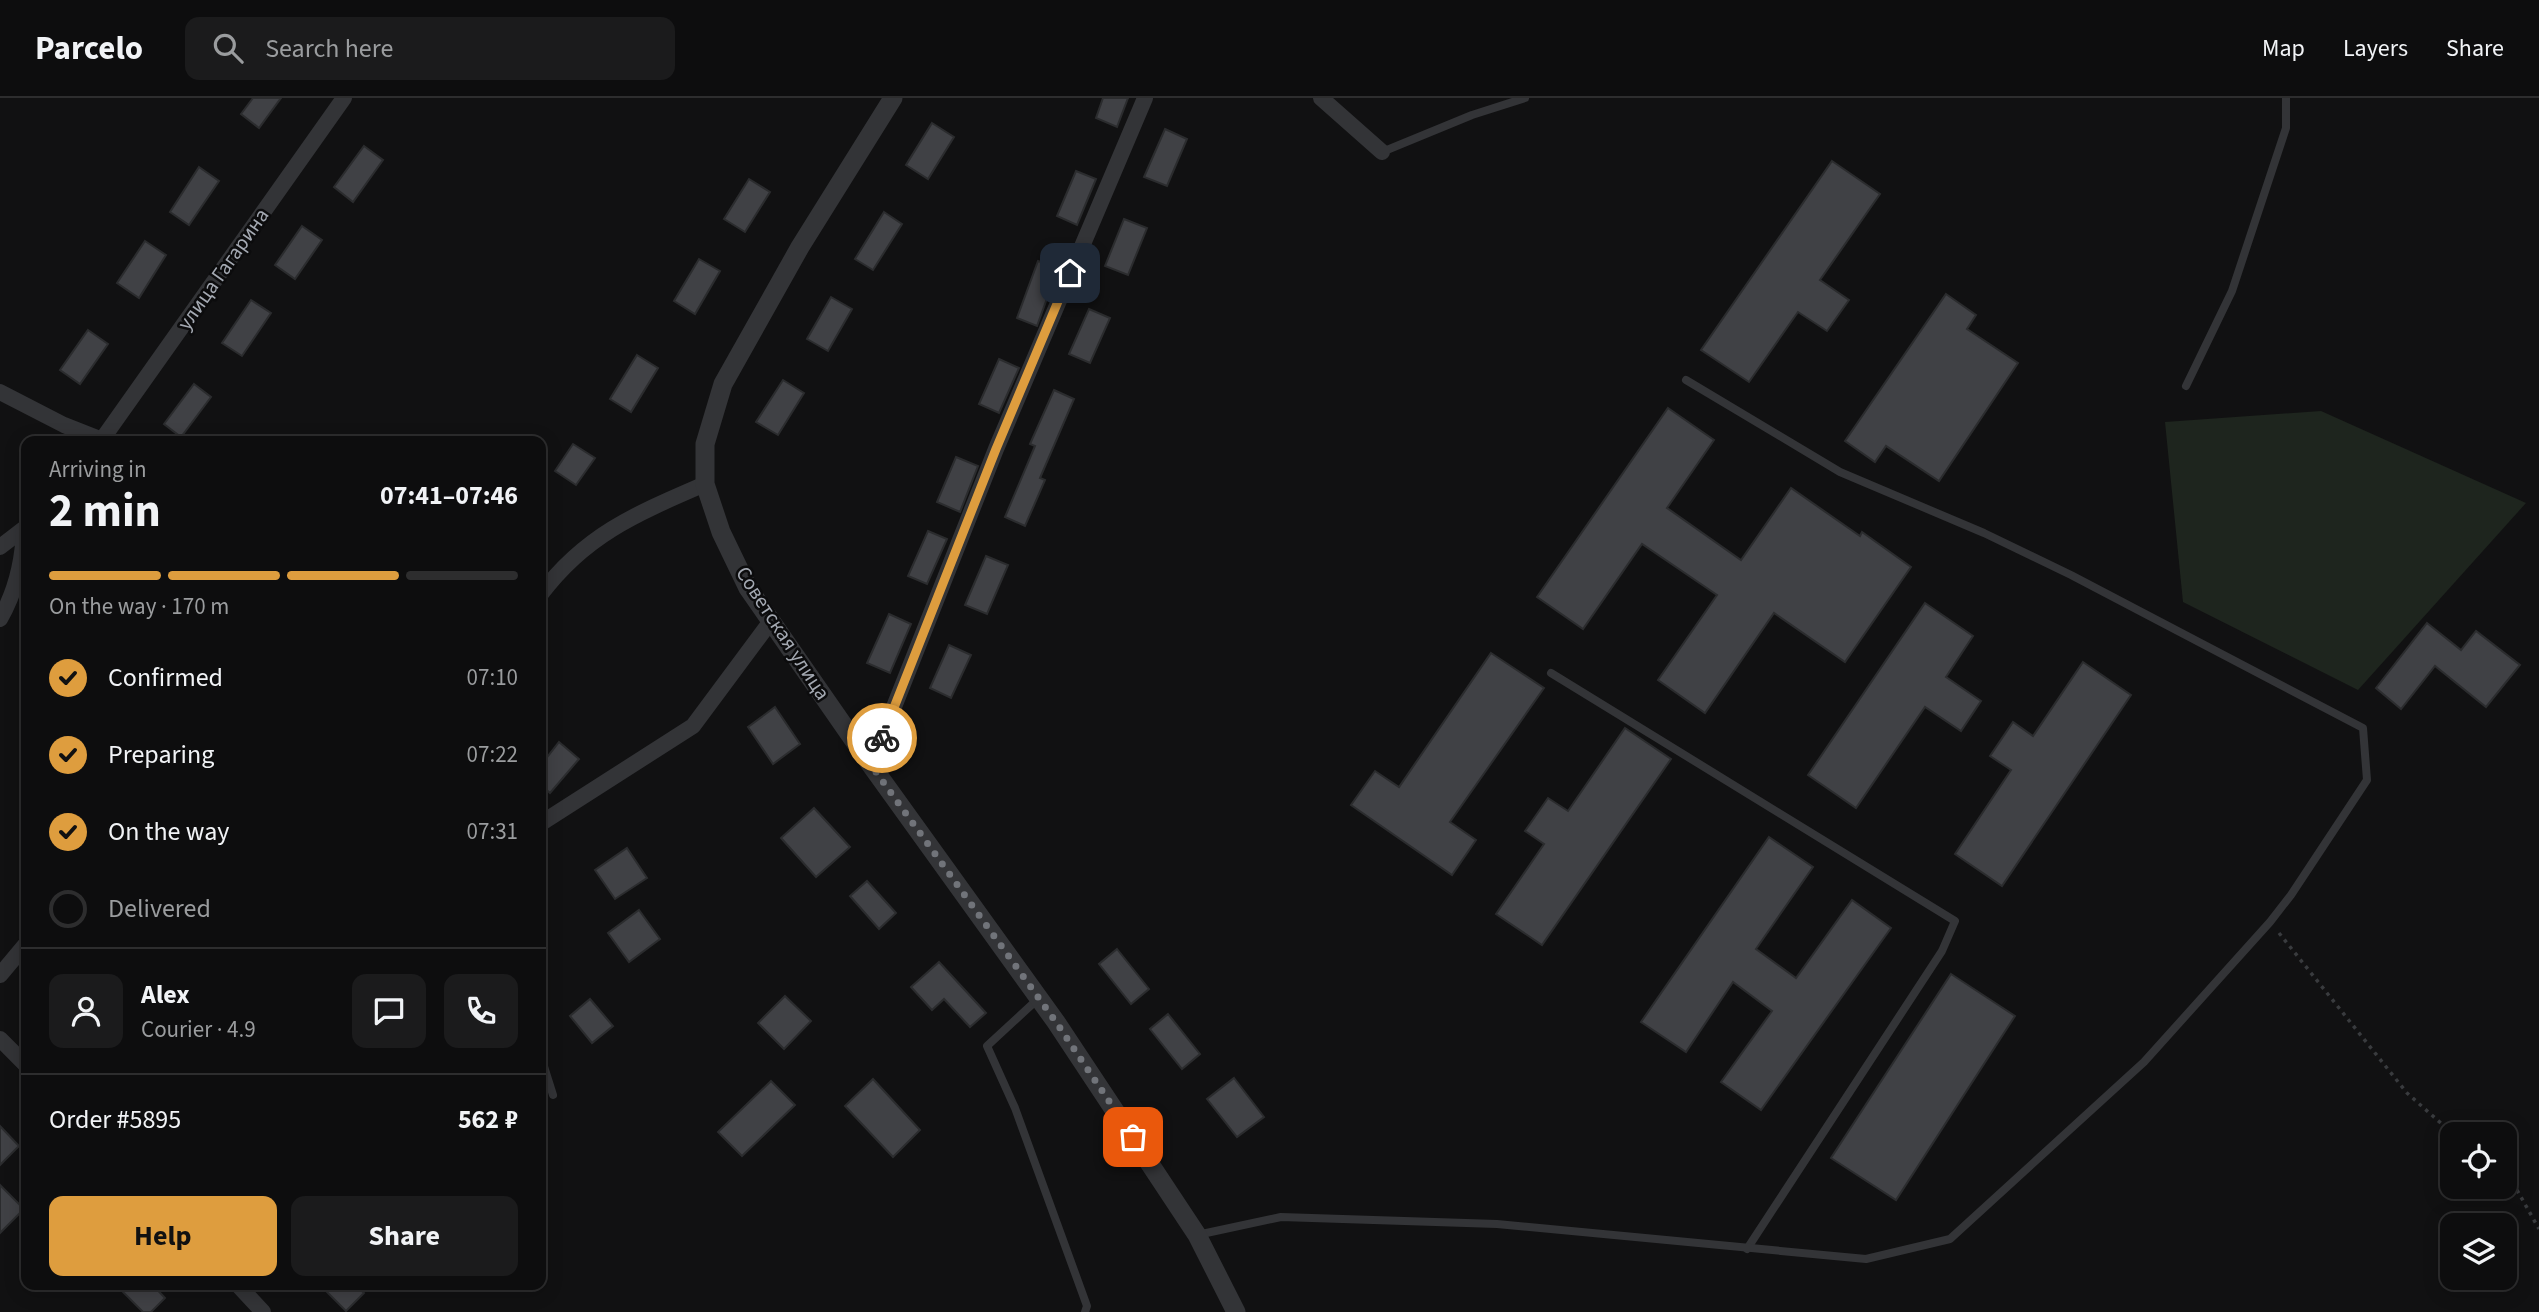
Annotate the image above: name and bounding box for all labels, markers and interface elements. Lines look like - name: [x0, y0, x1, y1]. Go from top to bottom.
- search box: [185, 17, 675, 80]
- text: Parcelo: [35, 25, 143, 72]
- icon: search: [209, 29, 247, 67]
- text: Search here: [265, 30, 393, 67]
- text: Map: [2262, 31, 2305, 66]
- text: Layers: [2343, 31, 2408, 66]
- text: Share: [2446, 31, 2504, 66]
- street label: улица Гагарина: [170, 202, 276, 336]
- pin: [1040, 243, 1100, 303]
- icon: home: [1051, 254, 1089, 292]
- text: Arriving in: [49, 453, 147, 486]
- text: 07:41–07:46: [380, 477, 518, 514]
- text: 2 min: [49, 479, 161, 544]
- street label: Советская улица: [728, 560, 838, 706]
- text: On the way · 170 m: [49, 590, 229, 623]
- icon: check: [49, 659, 87, 697]
- text: Confirmed: [108, 659, 223, 696]
- text: 07:10: [467, 661, 518, 694]
- courier: [847, 703, 917, 773]
- icon: bike: [863, 719, 901, 757]
- icon: check: [49, 736, 87, 774]
- text: Preparing: [108, 736, 214, 773]
- text: 07:22: [467, 738, 518, 771]
- icon: check: [49, 813, 87, 851]
- text: On the way: [108, 813, 229, 850]
- text: 07:31: [467, 815, 518, 848]
- text: Delivered: [108, 890, 211, 927]
- button: person: [49, 974, 123, 1048]
- button: chat: [352, 974, 426, 1048]
- button: phone: [444, 974, 518, 1048]
- text: Alex: [141, 976, 190, 1013]
- text: Courier · 4.9: [141, 1013, 256, 1046]
- text: Order #5895: [49, 1101, 181, 1138]
- text: 562 ₽: [458, 1101, 518, 1138]
- pin: [1103, 1107, 1163, 1167]
- icon: bag: [1114, 1118, 1152, 1156]
- map controls: [2440, 1122, 2517, 1290]
- button: locate: [2440, 1122, 2517, 1199]
- button: Help: [49, 1196, 277, 1276]
- button: Share: [291, 1196, 518, 1276]
- button: layers: [2440, 1213, 2517, 1290]

